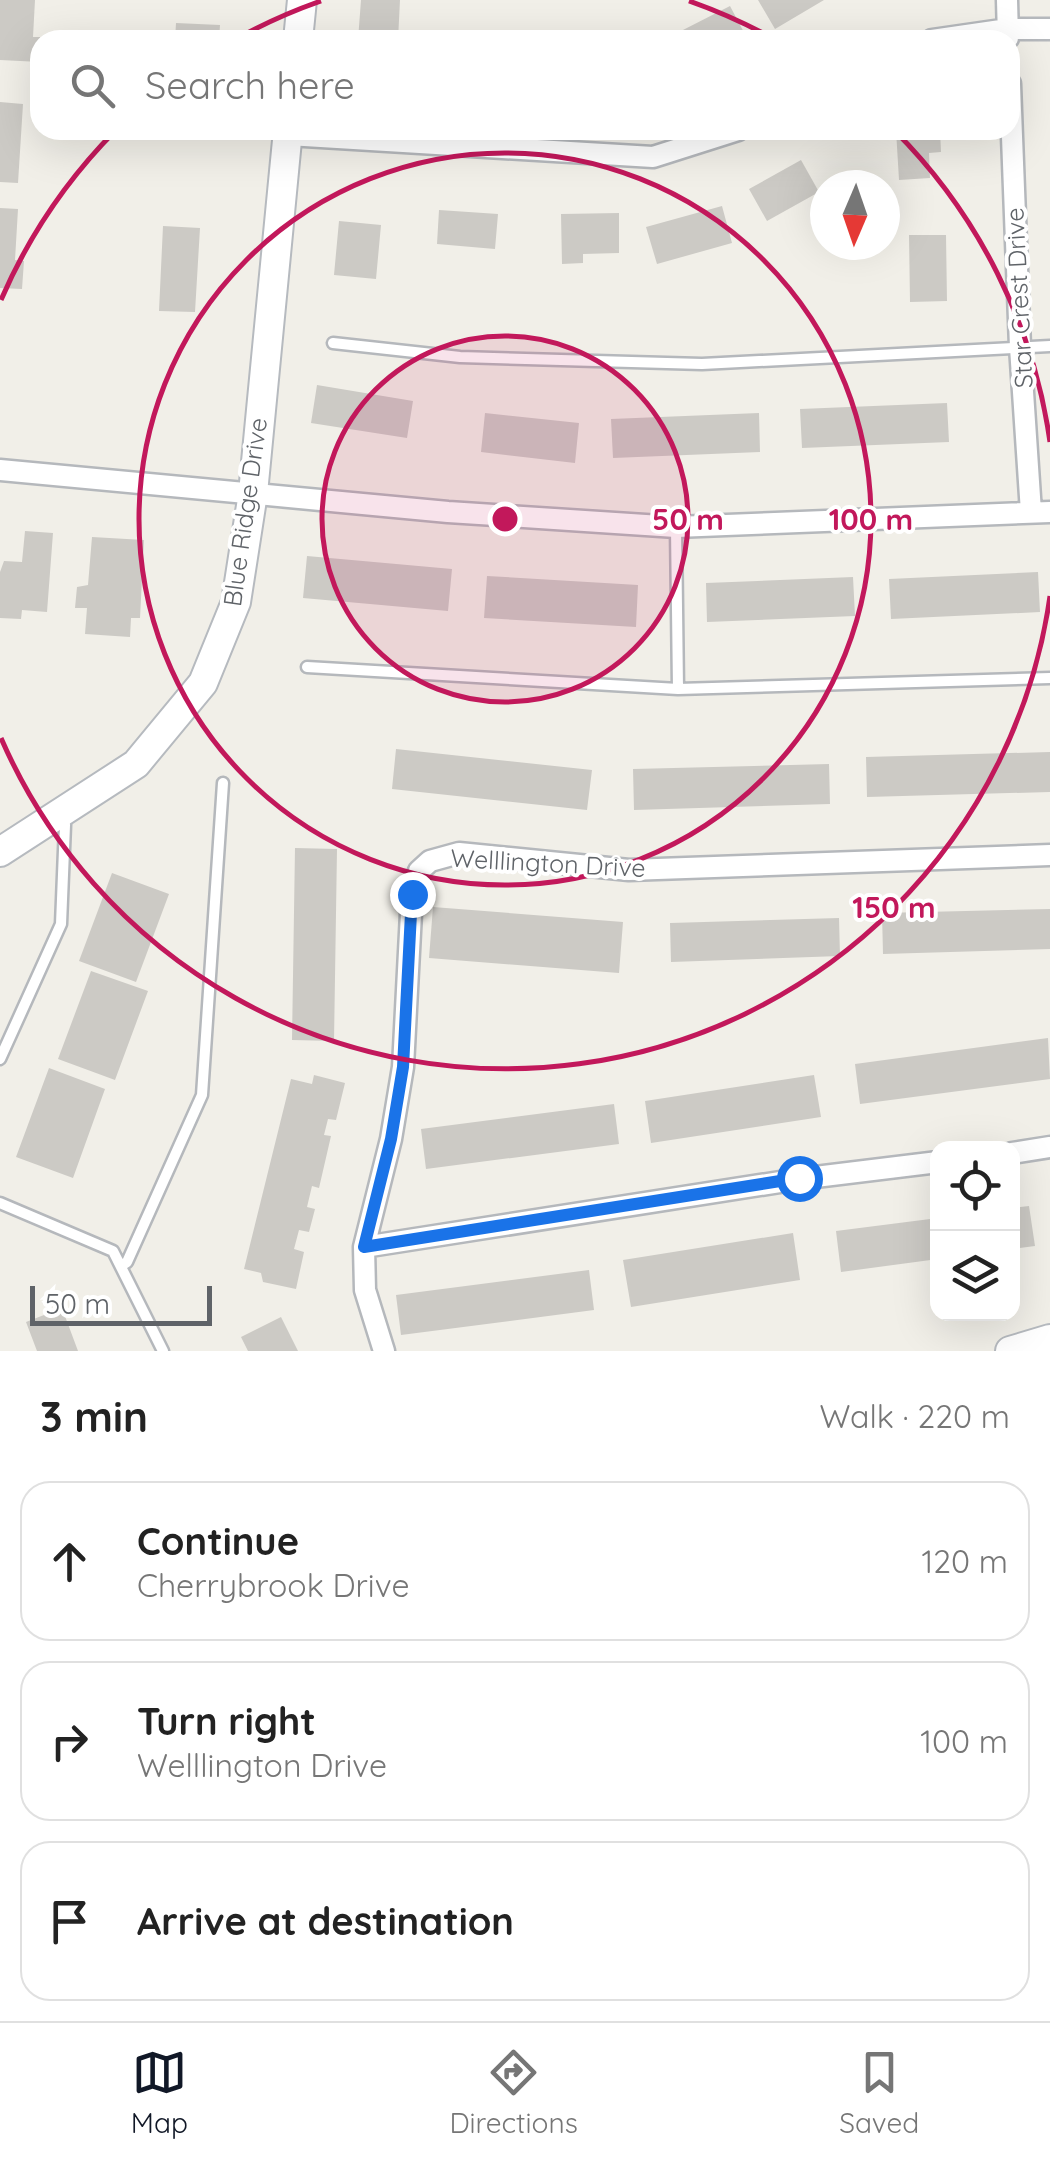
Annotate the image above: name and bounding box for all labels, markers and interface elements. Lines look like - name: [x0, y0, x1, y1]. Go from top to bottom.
- search box: [30, 30, 1020, 140]
- icon: search: [65, 58, 120, 113]
- text: Search here: [145, 61, 355, 109]
- north arrow: [810, 170, 900, 260]
- street label: Star Crest Drive: [998, 207, 1039, 389]
- street label: Blue Ridge Drive: [216, 415, 273, 608]
- text: 50 m: [652, 500, 724, 538]
- text: 100 m: [829, 500, 913, 538]
- centre of rings: [487, 501, 523, 537]
- street label: Welllington Drive: [450, 842, 646, 883]
- route end: [390, 872, 436, 918]
- text: 150 m: [852, 888, 936, 926]
- map controls: [930, 1141, 1020, 1321]
- button: locate: [930, 1141, 1020, 1231]
- route start: [777, 1156, 823, 1202]
- button: layers: [930, 1231, 1020, 1321]
- scale bar: [30, 1281, 212, 1326]
- text: 50 m: [45, 1286, 110, 1321]
- text: 3 min: [40, 1390, 148, 1443]
- text: Walk · 220 m: [819, 1396, 1010, 1436]
- text: Continue: [137, 1517, 299, 1565]
- icon: ahead: [42, 1534, 97, 1589]
- text: 120 m: [921, 1541, 1008, 1581]
- text: Cherrybrook Drive: [137, 1565, 410, 1605]
- text: Turn right: [137, 1697, 316, 1745]
- icon: right: [42, 1714, 97, 1769]
- text: 100 m: [920, 1721, 1008, 1761]
- text: Welllington Drive: [137, 1745, 387, 1785]
- icon: arrive: [42, 1894, 97, 1949]
- text: Arrive at destination: [137, 1897, 514, 1945]
- tab: Map: [131, 2045, 188, 2140]
- tab: Directions: [449, 2045, 578, 2140]
- tab: Saved: [839, 2045, 919, 2140]

